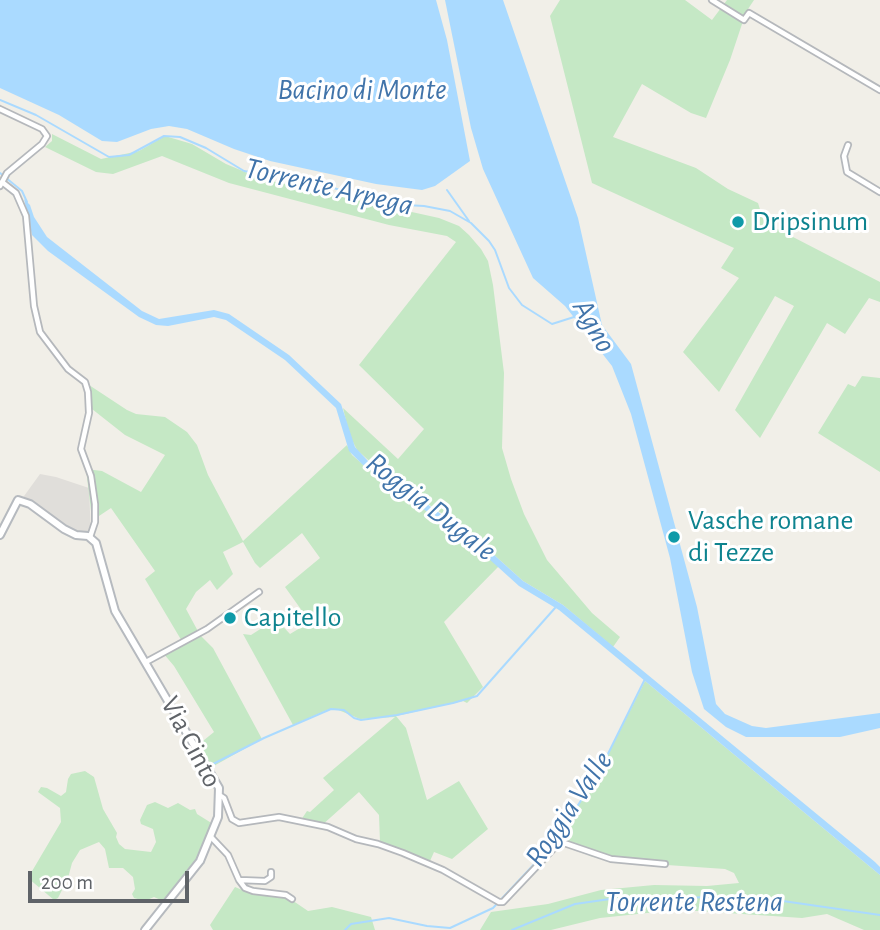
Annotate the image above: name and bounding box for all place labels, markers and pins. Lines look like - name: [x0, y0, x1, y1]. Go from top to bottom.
- place label: Dripsinum: [752, 205, 868, 239]
- marker: Dripsinum: [730, 214, 746, 230]
- place label: Vasche romane di Tezze: [688, 504, 853, 570]
- marker: Vasche romane di Tezze: [666, 529, 682, 545]
- place label: Capitello: [244, 601, 342, 635]
- marker: Capitello: [222, 610, 238, 626]

